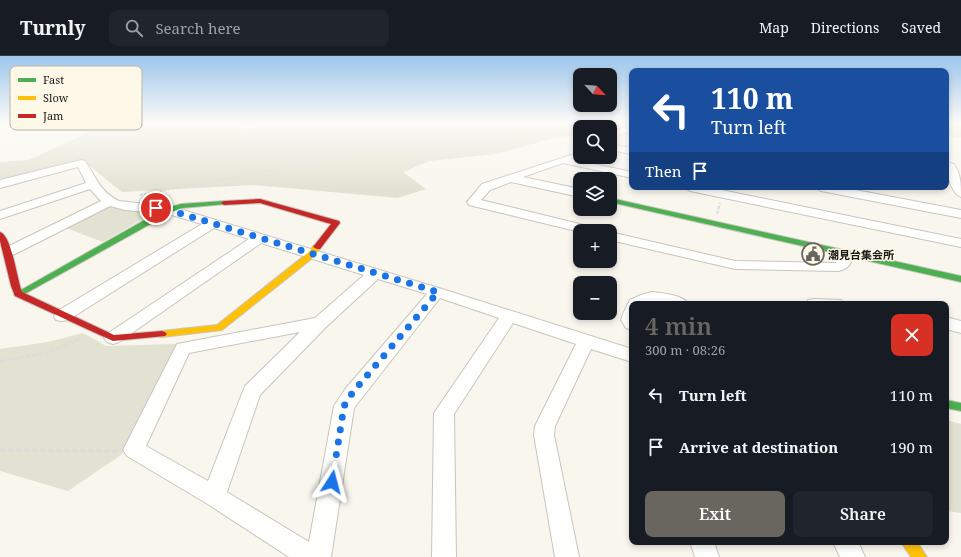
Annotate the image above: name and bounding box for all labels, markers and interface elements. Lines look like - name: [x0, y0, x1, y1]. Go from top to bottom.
- search box: [109, 10, 389, 46]
- text: Turnly: [20, 15, 85, 41]
- icon: search: [123, 17, 145, 39]
- text: Search here: [155, 18, 241, 38]
- text: Map: [759, 18, 789, 37]
- text: Directions: [811, 18, 879, 37]
- text: Saved: [901, 18, 941, 37]
- legend: [10, 66, 142, 130]
- north arrow: [573, 68, 617, 112]
- map controls: [573, 68, 617, 320]
- text: Fast: [43, 72, 64, 87]
- text: 110 m: [711, 79, 793, 117]
- icon: left: [645, 84, 697, 136]
- text: Slow: [43, 90, 69, 105]
- text: Jam: [42, 108, 64, 123]
- text: Turn left: [711, 115, 786, 139]
- button: search: [573, 120, 617, 164]
- icon: arrive: [689, 160, 711, 182]
- text: Then: [645, 161, 681, 181]
- button: layers: [573, 172, 617, 216]
- pin: [139, 191, 173, 225]
- icon: arrive: [145, 197, 167, 219]
- button: +: [573, 224, 617, 268]
- public building icon: 潮見台集会所: [800, 241, 826, 267]
- place label: 潮見台集会所: [828, 247, 894, 262]
- button: −: [573, 276, 617, 320]
- text: 4 min: [645, 309, 712, 342]
- button: close: [891, 314, 933, 356]
- text: 300 m · 08:26: [645, 341, 725, 359]
- icon: left: [645, 384, 667, 406]
- text: Turn left: [679, 385, 747, 405]
- text: 110 m: [890, 385, 933, 405]
- icon: arrive: [645, 436, 667, 458]
- text: Arrive at destination: [679, 437, 838, 457]
- text: 190 m: [890, 437, 933, 457]
- position arrow: [311, 461, 353, 503]
- button: Exit: [645, 491, 785, 537]
- button: Share: [793, 491, 933, 537]

